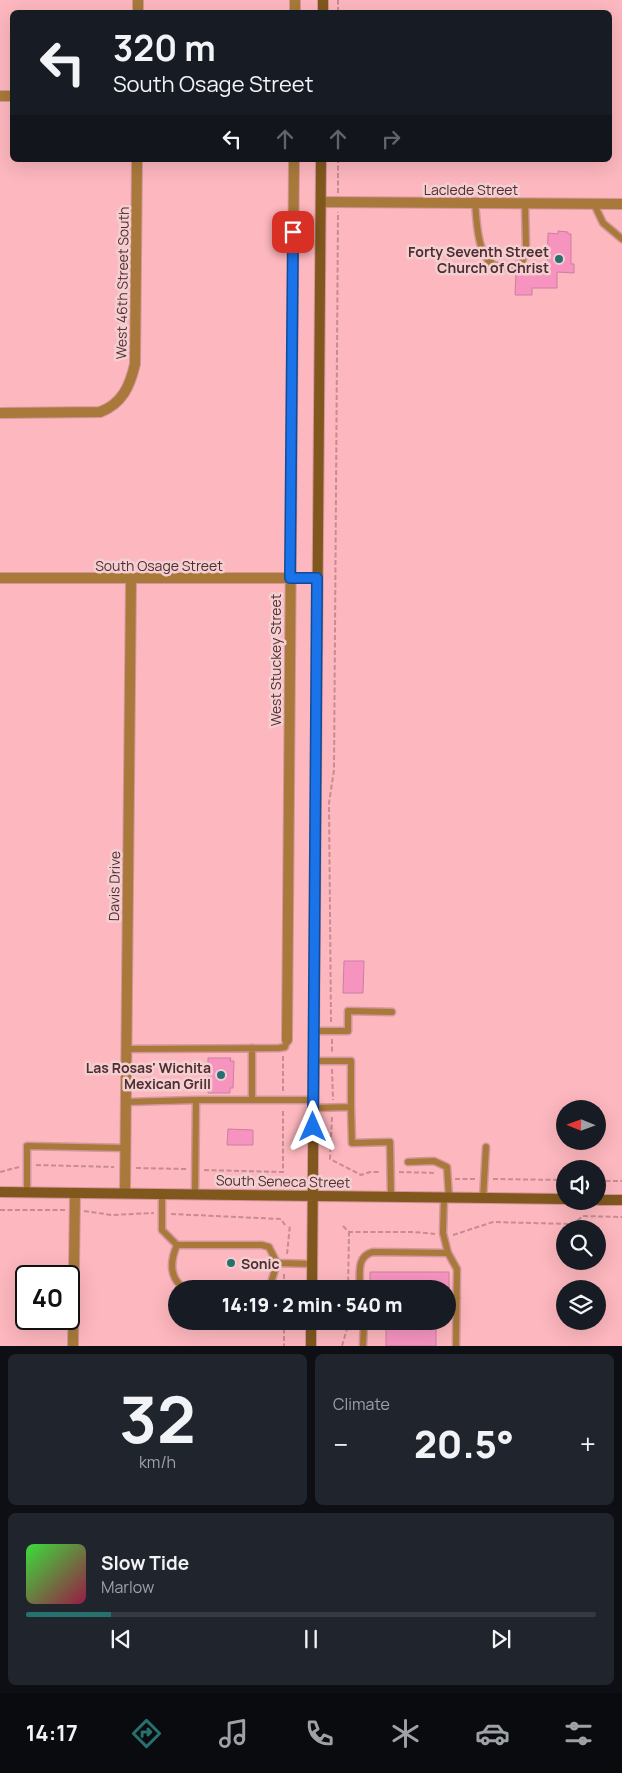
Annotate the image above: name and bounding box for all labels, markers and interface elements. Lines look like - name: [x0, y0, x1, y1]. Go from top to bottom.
- text: 320 m: [113, 24, 216, 72]
- icon: left: [30, 30, 95, 95]
- text: South Osage Street: [113, 69, 314, 99]
- icon: left: [218, 125, 246, 153]
- icon: ahead: [271, 125, 299, 153]
- icon: ahead: [324, 125, 352, 153]
- icon: right: [377, 125, 405, 153]
- street label: Laclede Street: [424, 180, 519, 199]
- street label: West 46th Street South: [111, 206, 133, 360]
- pin: [272, 211, 314, 253]
- icon: arrive: [279, 218, 307, 246]
- place label: Forty Seventh Street Church of Christ: [408, 242, 549, 277]
- marker: Forty Seventh Street Church of Christ: [553, 253, 565, 265]
- street label: South Osage Street: [95, 556, 223, 575]
- street label: West Stuckey Street: [266, 593, 285, 726]
- street label: Davis Drive: [104, 851, 124, 921]
- place label: Las Rosas' Wichita Mexican Grill: [86, 1058, 211, 1093]
- marker: Las Rosas' Wichita Mexican Grill: [215, 1069, 227, 1081]
- position arrow: [286, 1100, 338, 1152]
- north arrow: [556, 1100, 606, 1150]
- map controls: [556, 1100, 606, 1330]
- button: sound: [556, 1160, 606, 1210]
- street label: South Seneca Street: [216, 1170, 351, 1192]
- button: search: [556, 1220, 606, 1270]
- place label: Sonic: [241, 1254, 280, 1273]
- marker: Sonic: [225, 1257, 237, 1269]
- speed limit sign: 40: [15, 1265, 80, 1330]
- button: layers: [556, 1280, 606, 1330]
- text: 14:19 · 2 min · 540 m: [222, 1292, 402, 1318]
- text: 32: [119, 1374, 196, 1463]
- text: Climate: [333, 1393, 390, 1415]
- text: 20.5°: [414, 1417, 514, 1469]
- text: −: [333, 1425, 348, 1463]
- text: +: [580, 1425, 596, 1463]
- text: km/h: [139, 1451, 176, 1473]
- text: Slow Tide: [101, 1550, 189, 1576]
- text: Marlow: [101, 1576, 154, 1598]
- icon: previous: [107, 1625, 135, 1653]
- icon: pause: [297, 1625, 325, 1653]
- icon: next: [487, 1625, 515, 1653]
- icon: directions: [129, 1716, 164, 1751]
- icon: music: [216, 1716, 251, 1751]
- icon: phone: [302, 1716, 337, 1751]
- icon: climate: [388, 1716, 423, 1751]
- icon: car: [475, 1716, 510, 1751]
- icon: filters: [561, 1716, 596, 1751]
- text: 14:17: [26, 1718, 78, 1748]

